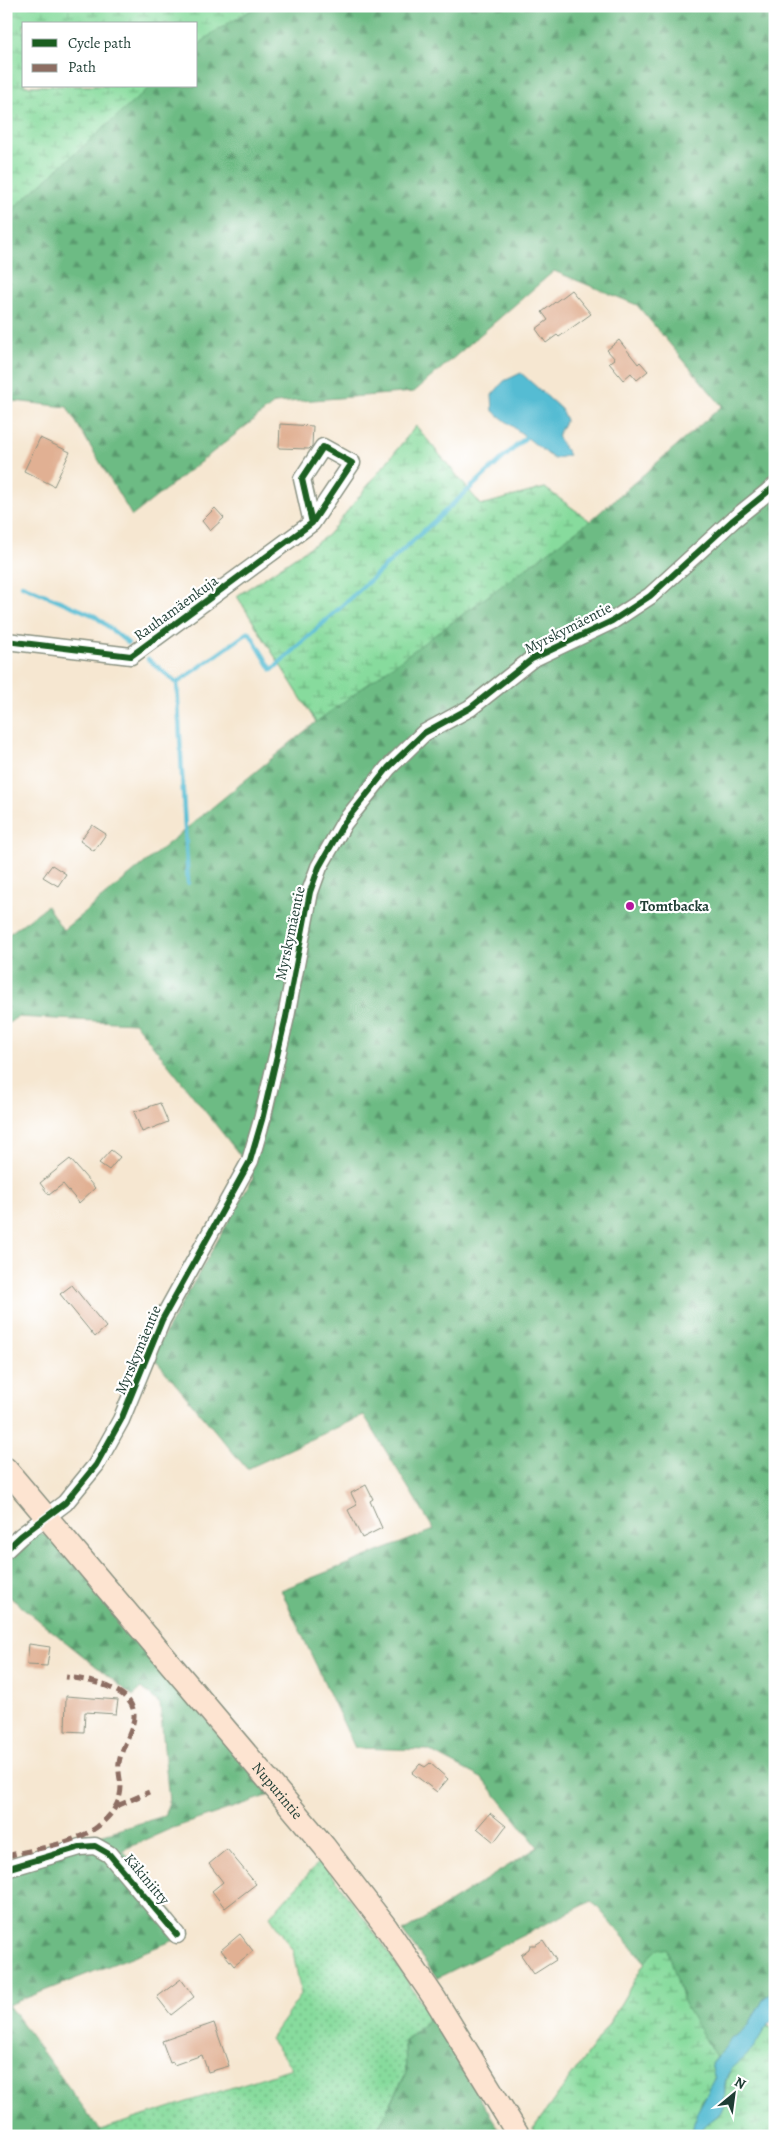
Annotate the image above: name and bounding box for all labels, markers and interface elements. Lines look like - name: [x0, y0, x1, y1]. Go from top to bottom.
- legend: [22, 22, 198, 88]
- text: Cycle path: [68, 33, 131, 53]
- text: Path: [68, 57, 96, 77]
- street label: Rauhamäenkuja: [130, 571, 222, 645]
- street label: Myrskymäentie: [521, 597, 615, 659]
- street label: Myrskymäentie: [270, 884, 310, 982]
- place label: Tomtbacka: [640, 896, 710, 916]
- marker: Tomtbacka: [624, 900, 636, 912]
- street label: Myrskymäentie: [110, 1302, 166, 1398]
- street label: Nupurintie: [248, 1758, 308, 1824]
- street label: Käkiniitty: [120, 1849, 175, 1909]
- north arrow: [708, 2070, 758, 2120]
- text: N: [731, 2072, 749, 2094]

